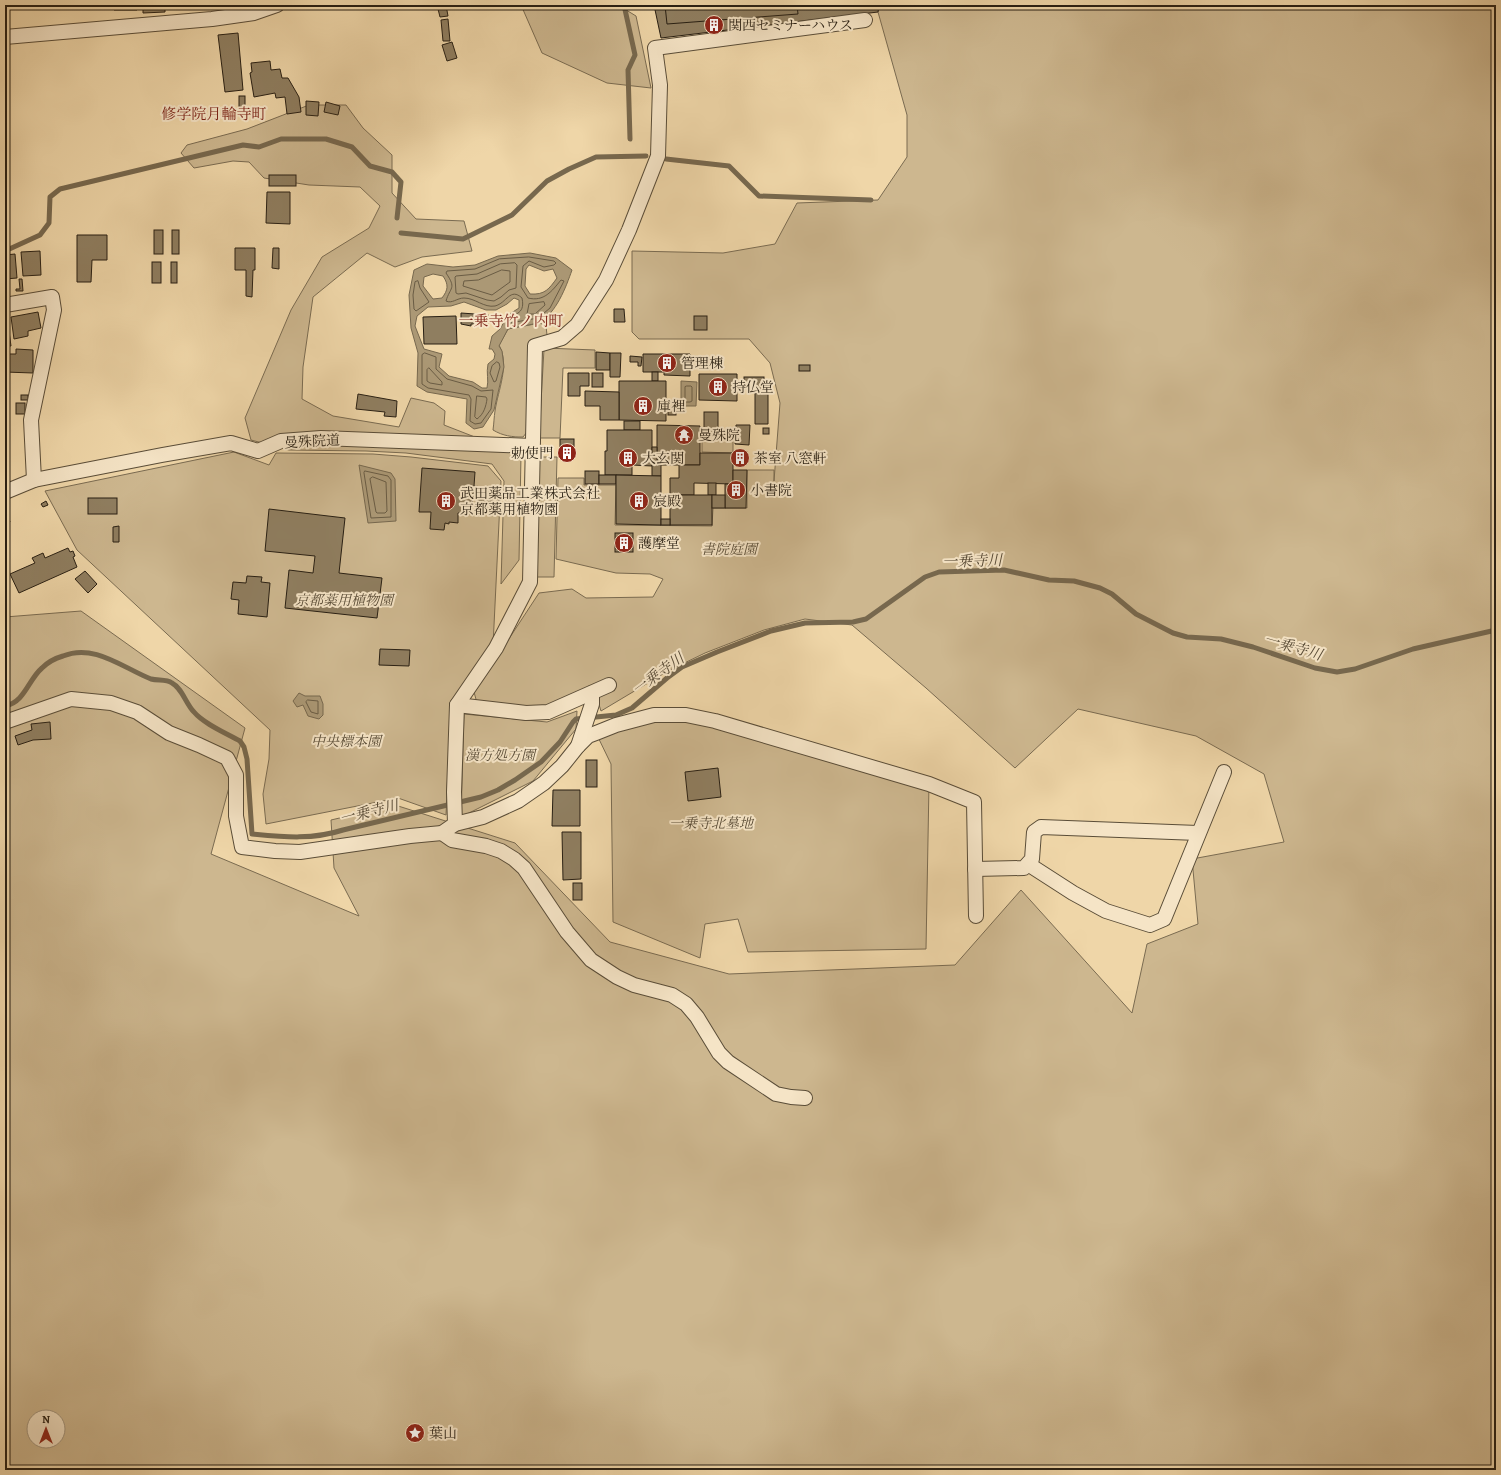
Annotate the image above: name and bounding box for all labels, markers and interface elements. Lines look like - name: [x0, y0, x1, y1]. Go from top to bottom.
- building icon: 関西セミナーハウス: [703, 14, 725, 36]
- place label: 関西セミナーハウス: [728, 16, 853, 35]
- district label: 修学院月輪寺町: [161, 104, 267, 124]
- district label: 一乗寺竹ノ内町: [458, 311, 564, 331]
- building icon: 管理棟: [656, 352, 678, 374]
- place label: 管理棟: [681, 354, 723, 373]
- building icon: 持仏堂: [707, 376, 729, 398]
- place label: 持仏堂: [732, 378, 774, 397]
- building icon: 庫裡: [632, 395, 654, 417]
- place label: 庫裡: [657, 397, 685, 416]
- temple icon: 曼殊院: [673, 424, 695, 446]
- place label: 曼殊院: [698, 426, 740, 445]
- street label: 曼殊院道: [284, 431, 340, 452]
- building icon: 勅使門: [556, 442, 578, 464]
- place label: 勅使門: [511, 444, 553, 463]
- building icon: 大玄関: [617, 447, 639, 469]
- building icon: 茶室 八窓軒: [729, 447, 751, 469]
- place label: 大玄関: [642, 449, 684, 468]
- place label: 茶室 八窓軒: [754, 449, 827, 468]
- building icon: 小書院: [725, 479, 747, 501]
- place label: 小書院: [750, 481, 792, 500]
- place label: 武田薬品工業株式会社 京都薬用植物園: [460, 484, 600, 519]
- building icon: 武田薬品工業株式会社 京都薬用植物園: [435, 490, 457, 512]
- building icon: 宸殿: [628, 490, 650, 512]
- place label: 宸殿: [653, 492, 681, 511]
- building icon: 護摩堂: [613, 532, 635, 554]
- place label: 護摩堂: [638, 534, 680, 553]
- park label: 書院庭園: [701, 540, 759, 559]
- water label: 一乗寺川: [942, 550, 1004, 572]
- park label: 京都薬用植物園: [295, 591, 395, 610]
- water label: 一乗寺川: [1261, 629, 1327, 665]
- water label: 一乗寺川: [628, 647, 690, 700]
- park label: 中央標本園: [311, 732, 383, 751]
- park label: 漢方処方園: [465, 746, 537, 765]
- water label: 一乗寺川: [337, 795, 402, 829]
- park label: 一乗寺北墓地: [669, 814, 755, 833]
- north arrow: [26, 1409, 66, 1449]
- text: N: [42, 1412, 50, 1427]
- place icon: 葉山: [404, 1422, 426, 1444]
- place label: 葉山: [429, 1424, 457, 1443]

